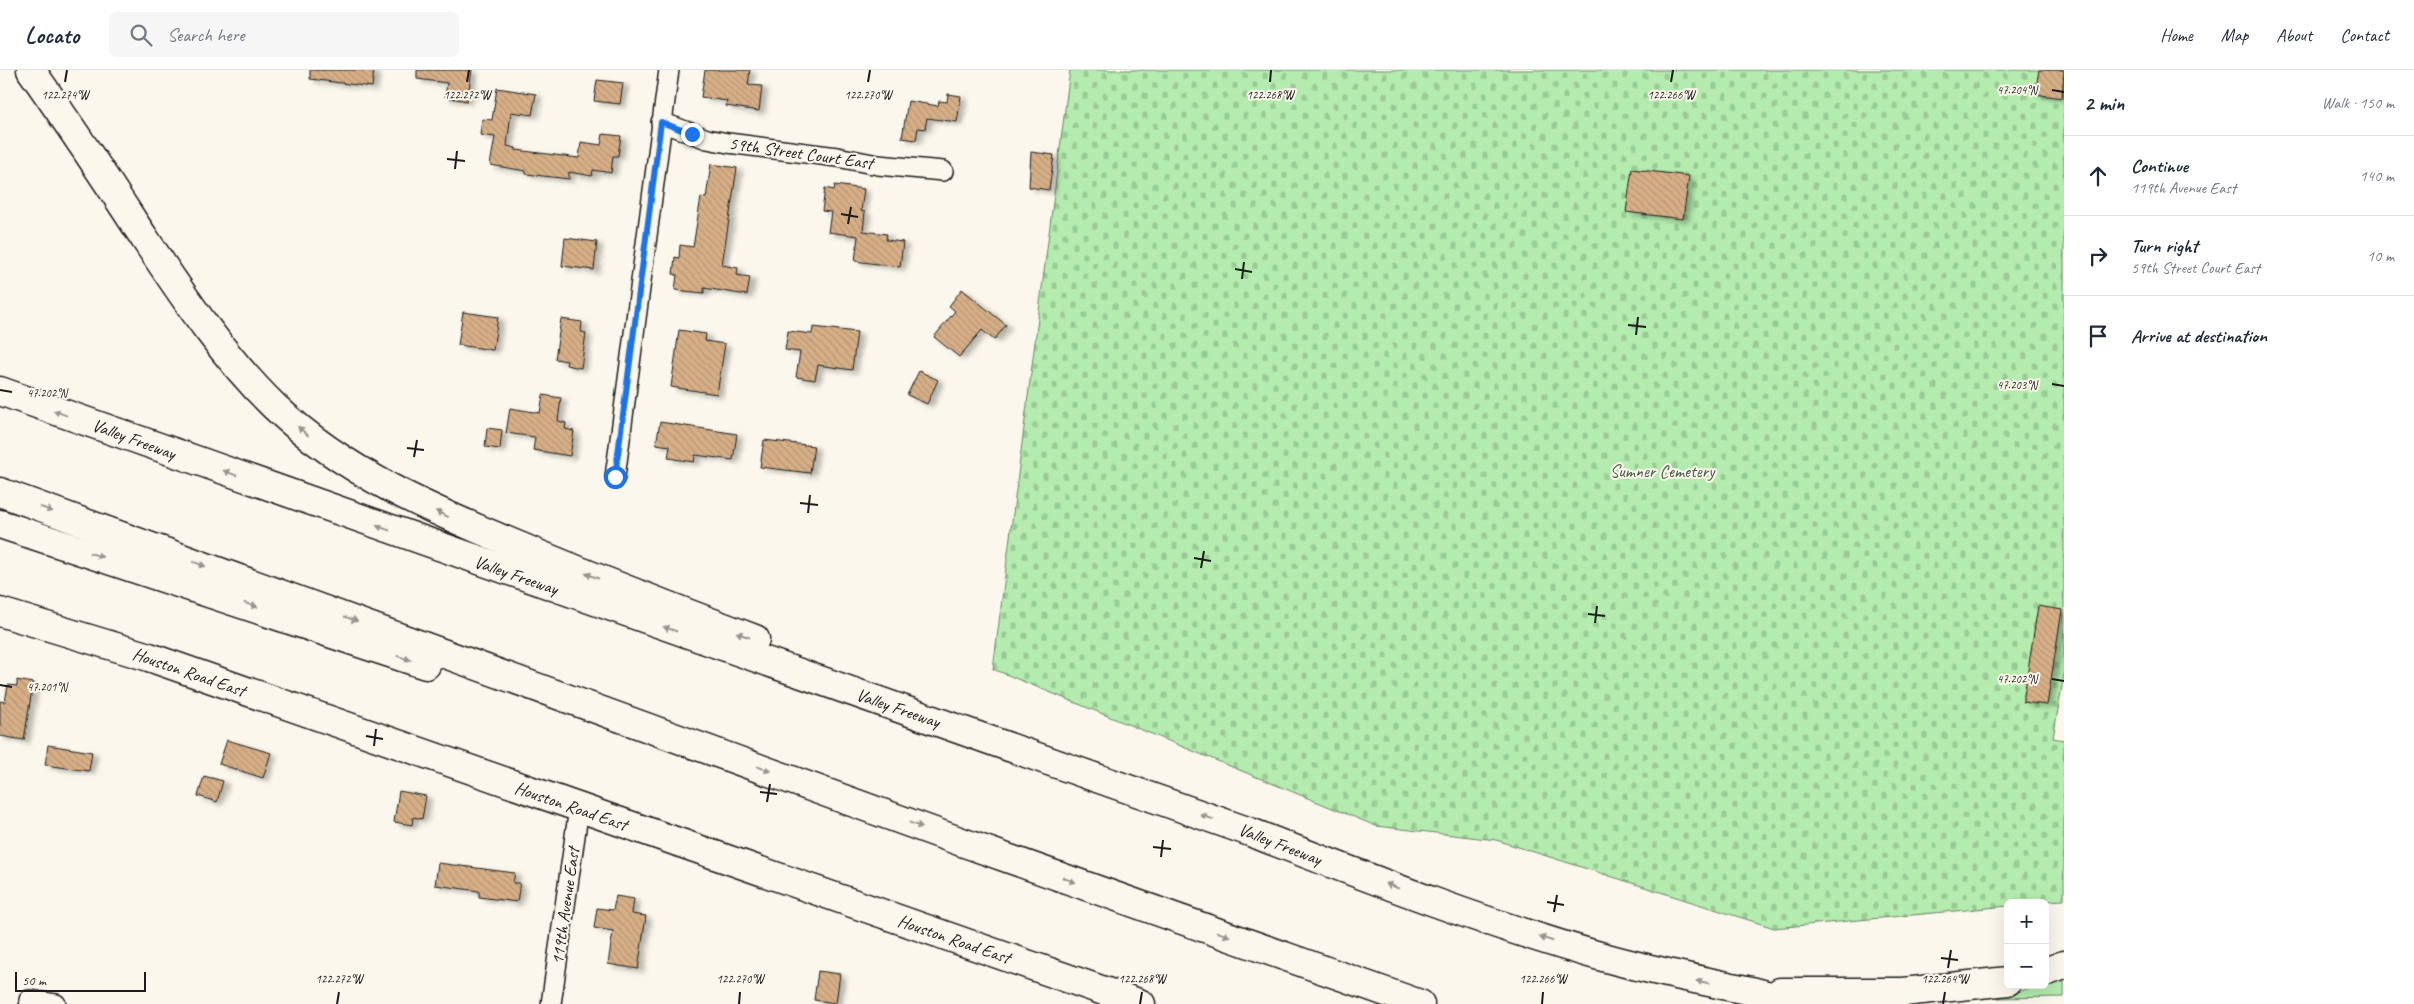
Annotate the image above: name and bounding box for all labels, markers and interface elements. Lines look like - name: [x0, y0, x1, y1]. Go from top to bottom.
- search box: [109, 12, 459, 57]
- text: Locato: [25, 20, 79, 50]
- icon: search: [127, 21, 155, 49]
- text: Search here: [167, 23, 245, 47]
- text: Home: [2160, 24, 2193, 46]
- text: Map: [2221, 24, 2248, 46]
- text: About: [2276, 24, 2312, 46]
- text: Contact: [2340, 24, 2389, 46]
- text: 47.204°N: [1997, 82, 2039, 98]
- text: 122.274°W: [42, 87, 91, 103]
- text: 122.272°W: [444, 87, 493, 103]
- text: 122.270°W: [845, 87, 894, 103]
- text: 122.268°W: [1247, 87, 1296, 103]
- text: 122.266°W: [1648, 87, 1697, 103]
- text: 2 min: [2084, 90, 2124, 116]
- text: Walk · 150 m: [2322, 93, 2394, 113]
- route end: [681, 123, 704, 146]
- street label: 59th Street Court East: [728, 132, 877, 174]
- text: Continue: [2131, 154, 2188, 178]
- icon: ahead: [2084, 162, 2112, 190]
- text: 140 m: [2360, 166, 2394, 186]
- text: 119th Avenue East: [2131, 178, 2236, 198]
- text: Turn right: [2131, 234, 2198, 258]
- icon: right: [2084, 242, 2112, 270]
- text: 10 m: [2367, 246, 2394, 266]
- text: 59th Street Court East: [2131, 258, 2260, 278]
- icon: arrive: [2084, 322, 2112, 350]
- text: Arrive at destination: [2131, 324, 2267, 348]
- text: 47.203°N: [1997, 377, 2039, 393]
- text: 47.202°N: [27, 385, 69, 401]
- one-way arrow: [53, 409, 68, 416]
- street label: Valley Freeway: [89, 414, 180, 465]
- one-way arrow: [296, 425, 309, 436]
- park label: Sumner Cemetery: [1610, 460, 1716, 482]
- route start: [604, 466, 627, 489]
- one-way arrow: [222, 469, 237, 477]
- one-way arrow: [39, 505, 54, 513]
- one-way arrow: [435, 510, 449, 518]
- one-way arrow: [375, 524, 390, 532]
- street label: Valley Freeway: [471, 550, 562, 600]
- one-way arrow: [89, 552, 104, 559]
- one-way arrow: [191, 561, 206, 568]
- one-way arrow: [584, 572, 599, 580]
- one-way arrow: [243, 602, 258, 610]
- one-way arrow: [344, 616, 359, 623]
- one-way arrow: [663, 625, 678, 632]
- one-way arrow: [735, 631, 750, 639]
- street label: Houston Road East: [130, 642, 251, 703]
- one-way arrow: [397, 655, 412, 663]
- text: 47.202°N: [1997, 671, 2039, 687]
- text: 47.201°N: [27, 679, 69, 695]
- street label: Valley Freeway: [853, 683, 944, 733]
- one-way arrow: [757, 765, 772, 773]
- street label: Houston Road East: [512, 776, 633, 837]
- one-way arrow: [1200, 813, 1215, 820]
- street label: Valley Freeway: [1235, 818, 1326, 871]
- one-way arrow: [909, 822, 924, 829]
- street label: 119th Avenue East: [546, 843, 585, 966]
- one-way arrow: [1062, 877, 1077, 884]
- one-way arrow: [1385, 882, 1400, 890]
- map controls: [2004, 899, 2049, 989]
- button: +: [2004, 899, 2049, 944]
- street label: Houston Road East: [895, 909, 1016, 970]
- one-way arrow: [1215, 931, 1230, 938]
- one-way arrow: [1539, 935, 1554, 942]
- button: −: [2004, 944, 2049, 989]
- scale bar: [15, 969, 146, 992]
- text: 122.272°W: [316, 971, 365, 987]
- text: 122.270°W: [717, 971, 766, 987]
- text: 122.268°W: [1119, 971, 1168, 987]
- text: 122.266°W: [1520, 971, 1569, 987]
- text: 122.264°W: [1922, 971, 1971, 987]
- text: 50 m: [22, 972, 46, 989]
- one-way arrow: [1694, 977, 1710, 985]

